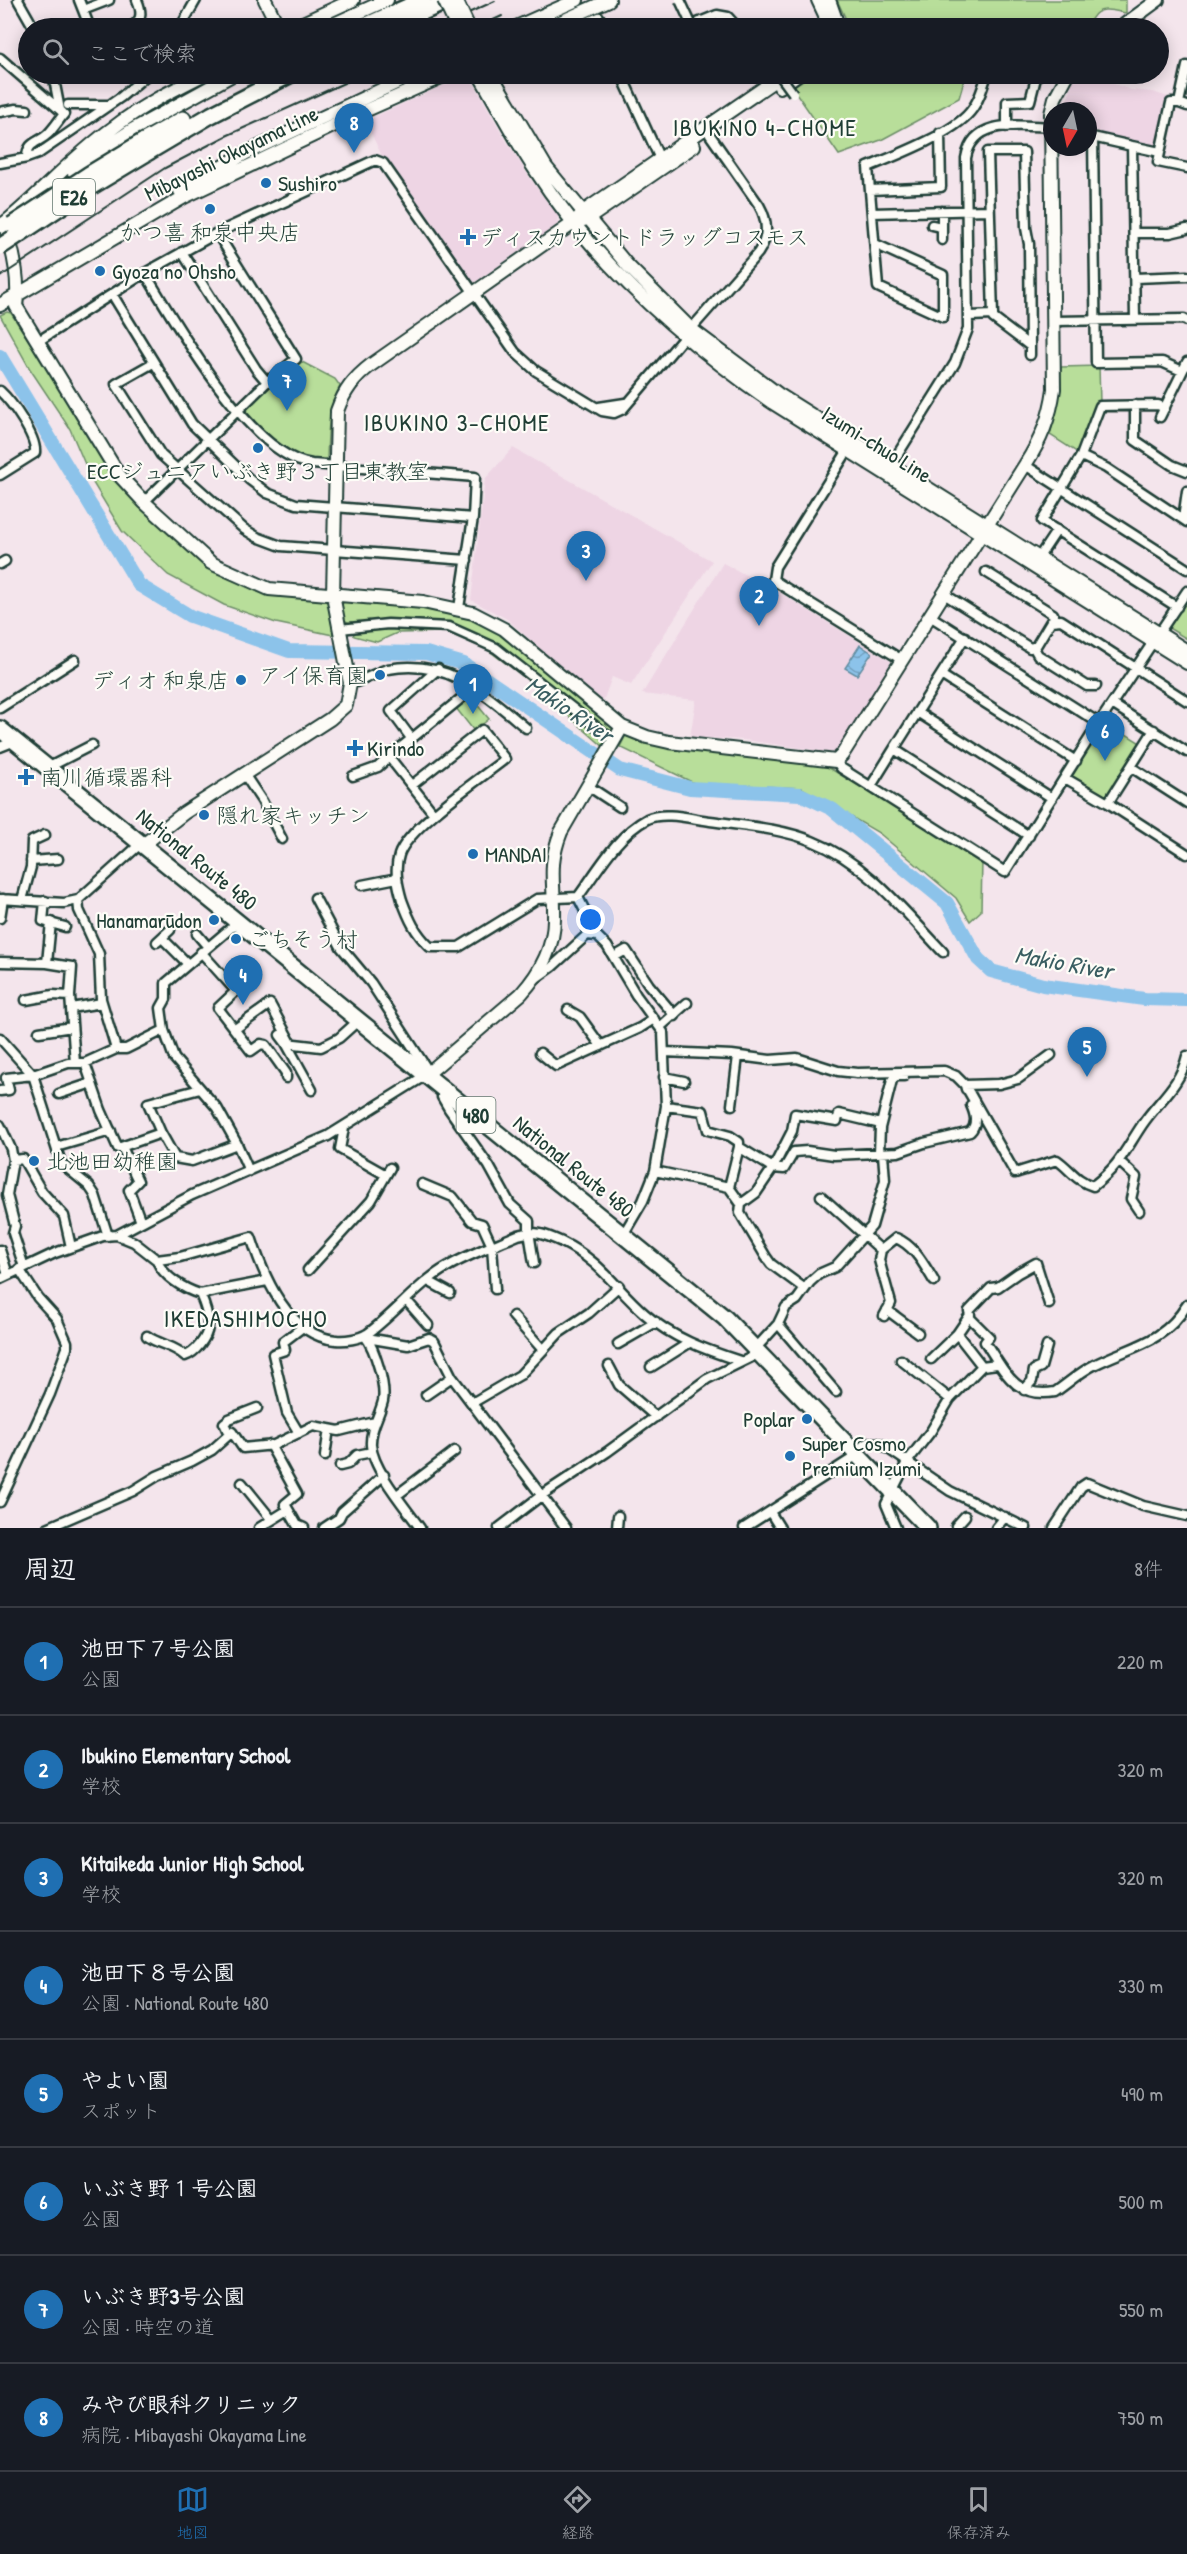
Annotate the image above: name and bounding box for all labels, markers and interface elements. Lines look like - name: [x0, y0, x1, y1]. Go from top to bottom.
- search box: [18, 18, 1169, 84]
- icon: search: [39, 35, 72, 68]
- text: ここで検索: [87, 38, 197, 68]
- street label: Mibayashi Okayama Line: [139, 98, 323, 208]
- north arrow: [1043, 102, 1097, 156]
- pin: 8: [334, 104, 374, 153]
- district label: IBUKINO 4-CHOME: [673, 111, 857, 143]
- place label: Sushiro: [278, 168, 337, 198]
- marker: Sushiro: [259, 176, 273, 190]
- road number: E26: [53, 179, 95, 215]
- marker: かつ喜 和泉中央店: [203, 202, 217, 216]
- place label: かつ喜 和泉中央店: [119, 217, 301, 247]
- place label: ディスカウントドラッグコスモス: [480, 222, 809, 252]
- marker: ディスカウントドラッグコスモス: [461, 230, 475, 244]
- place label: Gyoza no Ohsho: [112, 256, 236, 286]
- marker: Gyoza no Ohsho: [93, 264, 107, 278]
- pin: 7: [268, 362, 306, 411]
- street label: Izumi-chuo Line: [816, 398, 938, 490]
- district label: IBUKINO 3-CHOME: [364, 406, 550, 438]
- marker: ECCジュニアいぶき野３丁目東教室: [251, 441, 265, 455]
- place label: ECCジュニアいぶき野３丁目東教室: [87, 456, 429, 486]
- pin: 3: [566, 532, 606, 581]
- pin: 2: [740, 576, 778, 626]
- place label: アイ保育園: [259, 660, 368, 690]
- pin: 1: [454, 664, 492, 714]
- place label: ディオ 和泉店: [92, 665, 229, 695]
- marker: アイ保育園: [373, 668, 387, 682]
- water label: Makio River: [520, 668, 622, 751]
- marker: ディオ 和泉店: [234, 673, 248, 687]
- pin: 6: [1086, 712, 1124, 761]
- place label: Kirindo: [367, 733, 424, 763]
- marker: Kirindo: [348, 741, 362, 755]
- place label: 南川循環器科: [40, 762, 172, 792]
- marker: 南川循環器科: [17, 768, 35, 786]
- place label: 隠れ家キッチン: [216, 800, 370, 830]
- street label: National Route 480: [130, 801, 264, 917]
- marker: 隠れ家キッチン: [197, 808, 211, 822]
- place label: MANDAI: [485, 839, 547, 869]
- marker: MANDAI: [466, 847, 480, 861]
- place label: Hanamarūdon: [96, 905, 202, 935]
- your location: [576, 905, 605, 934]
- marker: Hanamarūdon: [207, 913, 221, 927]
- place label: ごちそう村: [248, 924, 358, 954]
- marker: ごちそう村: [229, 932, 243, 946]
- water label: Makio River: [1013, 938, 1118, 987]
- pin: 4: [224, 956, 262, 1005]
- pin: 5: [1068, 1028, 1106, 1077]
- road number: 480: [456, 1097, 496, 1133]
- street label: National Route 480: [507, 1108, 641, 1224]
- place label: 北池田幼稚園: [46, 1146, 178, 1176]
- marker: 北池田幼稚園: [27, 1154, 41, 1168]
- district label: IKEDASHIMOCHO: [164, 1302, 328, 1334]
- place label: Poplar: [743, 1404, 796, 1434]
- marker: Poplar: [800, 1412, 814, 1426]
- place label: Super Cosmo Premium Izumi: [802, 1428, 922, 1483]
- marker: Super Cosmo Premium Izumi: [783, 1449, 797, 1463]
- text: 周辺: [24, 1551, 76, 1586]
- text: 8件: [1134, 1555, 1163, 1582]
- text: 池田下７号公園: [81, 1633, 235, 1663]
- text: 1: [40, 1648, 47, 1675]
- text: 220 m: [1117, 1648, 1163, 1675]
- text: 公園: [81, 1665, 121, 1692]
- text: Ibukino Elementary School: [81, 1740, 290, 1770]
- text: 2: [39, 1756, 48, 1783]
- text: 320 m: [1118, 1756, 1163, 1783]
- text: 学校: [81, 1772, 121, 1799]
- text: Kitaikeda Junior High School: [81, 1848, 304, 1878]
- text: 3: [39, 1864, 48, 1891]
- text: 320 m: [1118, 1864, 1163, 1891]
- text: 学校: [81, 1880, 121, 1907]
- text: 池田下８号公園: [81, 1957, 235, 1987]
- text: 4: [40, 1972, 47, 1999]
- text: 330 m: [1118, 1972, 1163, 1999]
- text: 公園 · National Route 480: [81, 1989, 269, 2016]
- text: やよい園: [81, 2065, 169, 2095]
- text: 5: [39, 2080, 48, 2107]
- text: 490 m: [1121, 2080, 1163, 2107]
- text: スポット: [81, 2097, 161, 2124]
- text: いぶき野１号公園: [81, 2173, 257, 2203]
- text: 6: [40, 2188, 47, 2215]
- text: 500 m: [1118, 2188, 1163, 2215]
- text: 公園: [81, 2205, 121, 2232]
- text: いぶき野3号公園: [81, 2281, 245, 2311]
- text: 7: [39, 2296, 48, 2323]
- text: 550 m: [1119, 2296, 1163, 2323]
- text: 公園 · 時空の道: [81, 2313, 214, 2340]
- text: みやび眼科クリニック: [81, 2389, 301, 2419]
- text: 8: [39, 2404, 48, 2431]
- text: 750 m: [1117, 2404, 1163, 2431]
- text: 病院 · Mibayashi Okayama Line: [81, 2421, 307, 2448]
- tab: 地図: [176, 2483, 209, 2543]
- tab: 経路: [561, 2483, 594, 2543]
- tab: 保存済み: [947, 2483, 1011, 2543]

